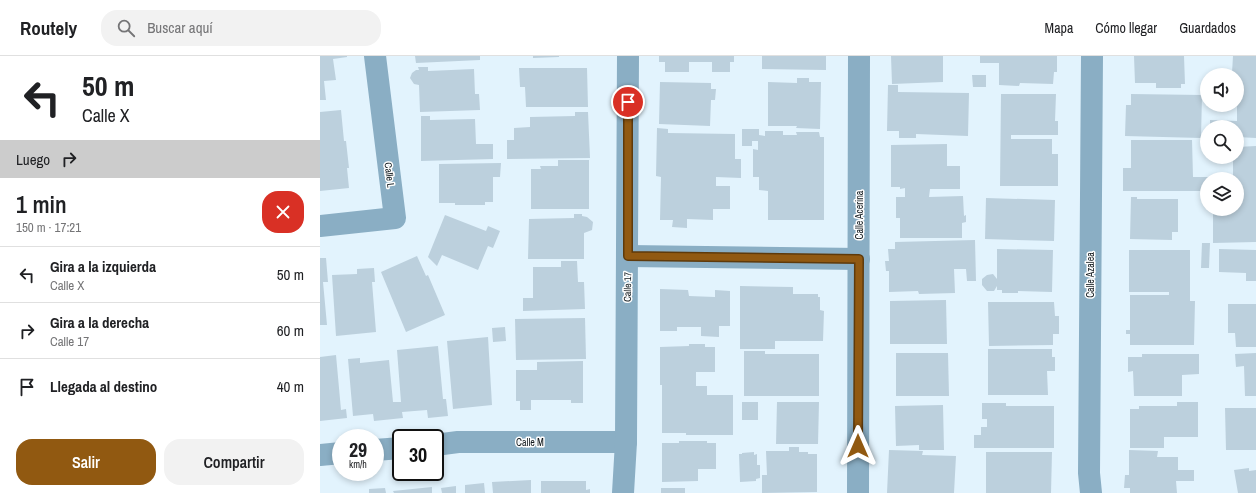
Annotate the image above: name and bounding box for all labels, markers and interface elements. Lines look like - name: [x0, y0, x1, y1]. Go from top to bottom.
- search box: [101, 10, 381, 46]
- text: Routely: [20, 15, 77, 41]
- icon: search: [115, 17, 137, 39]
- text: Buscar aquí: [147, 17, 213, 38]
- text: Mapa: [1045, 19, 1073, 37]
- text: Cómo llegar: [1095, 19, 1157, 37]
- text: Guardados: [1179, 19, 1236, 37]
- text: 50 m: [82, 67, 134, 105]
- map controls: [1200, 68, 1244, 216]
- button: sound: [1200, 68, 1244, 112]
- icon: left: [16, 72, 68, 124]
- pin: [611, 85, 645, 119]
- icon: arrive: [617, 91, 639, 113]
- text: Calle X: [82, 103, 130, 128]
- button: search: [1200, 120, 1244, 164]
- icon: right: [58, 148, 80, 170]
- text: Luego: [16, 149, 50, 170]
- street label: Calle L: [381, 162, 398, 189]
- button: layers: [1200, 172, 1244, 216]
- text: 1 min: [16, 188, 67, 220]
- street label: Calle Acerina: [853, 190, 866, 239]
- button: close: [262, 191, 304, 233]
- text: 150 m · 17:21: [16, 219, 81, 236]
- street label: Calle Azalea: [1084, 252, 1097, 298]
- text: Gira a la izquierda: [50, 256, 156, 277]
- icon: left: [16, 264, 38, 286]
- text: 50 m: [277, 264, 304, 285]
- street label: Calle 17: [621, 271, 634, 302]
- text: Calle X: [50, 277, 84, 294]
- text: Gira a la derecha: [50, 312, 149, 333]
- icon: right: [16, 320, 38, 342]
- text: 60 m: [277, 320, 304, 341]
- text: Calle 17: [50, 333, 89, 350]
- icon: arrive: [16, 376, 38, 398]
- text: Llegada al destino: [50, 376, 157, 397]
- text: 40 m: [277, 376, 304, 397]
- position arrow: [837, 425, 879, 467]
- speed limit sign: 30: [392, 429, 444, 481]
- text: 29: [349, 436, 367, 463]
- street label: Calle M: [516, 436, 544, 449]
- button: Salir: [16, 439, 156, 485]
- button: Compartir: [164, 439, 304, 485]
- text: km/h: [349, 458, 367, 471]

